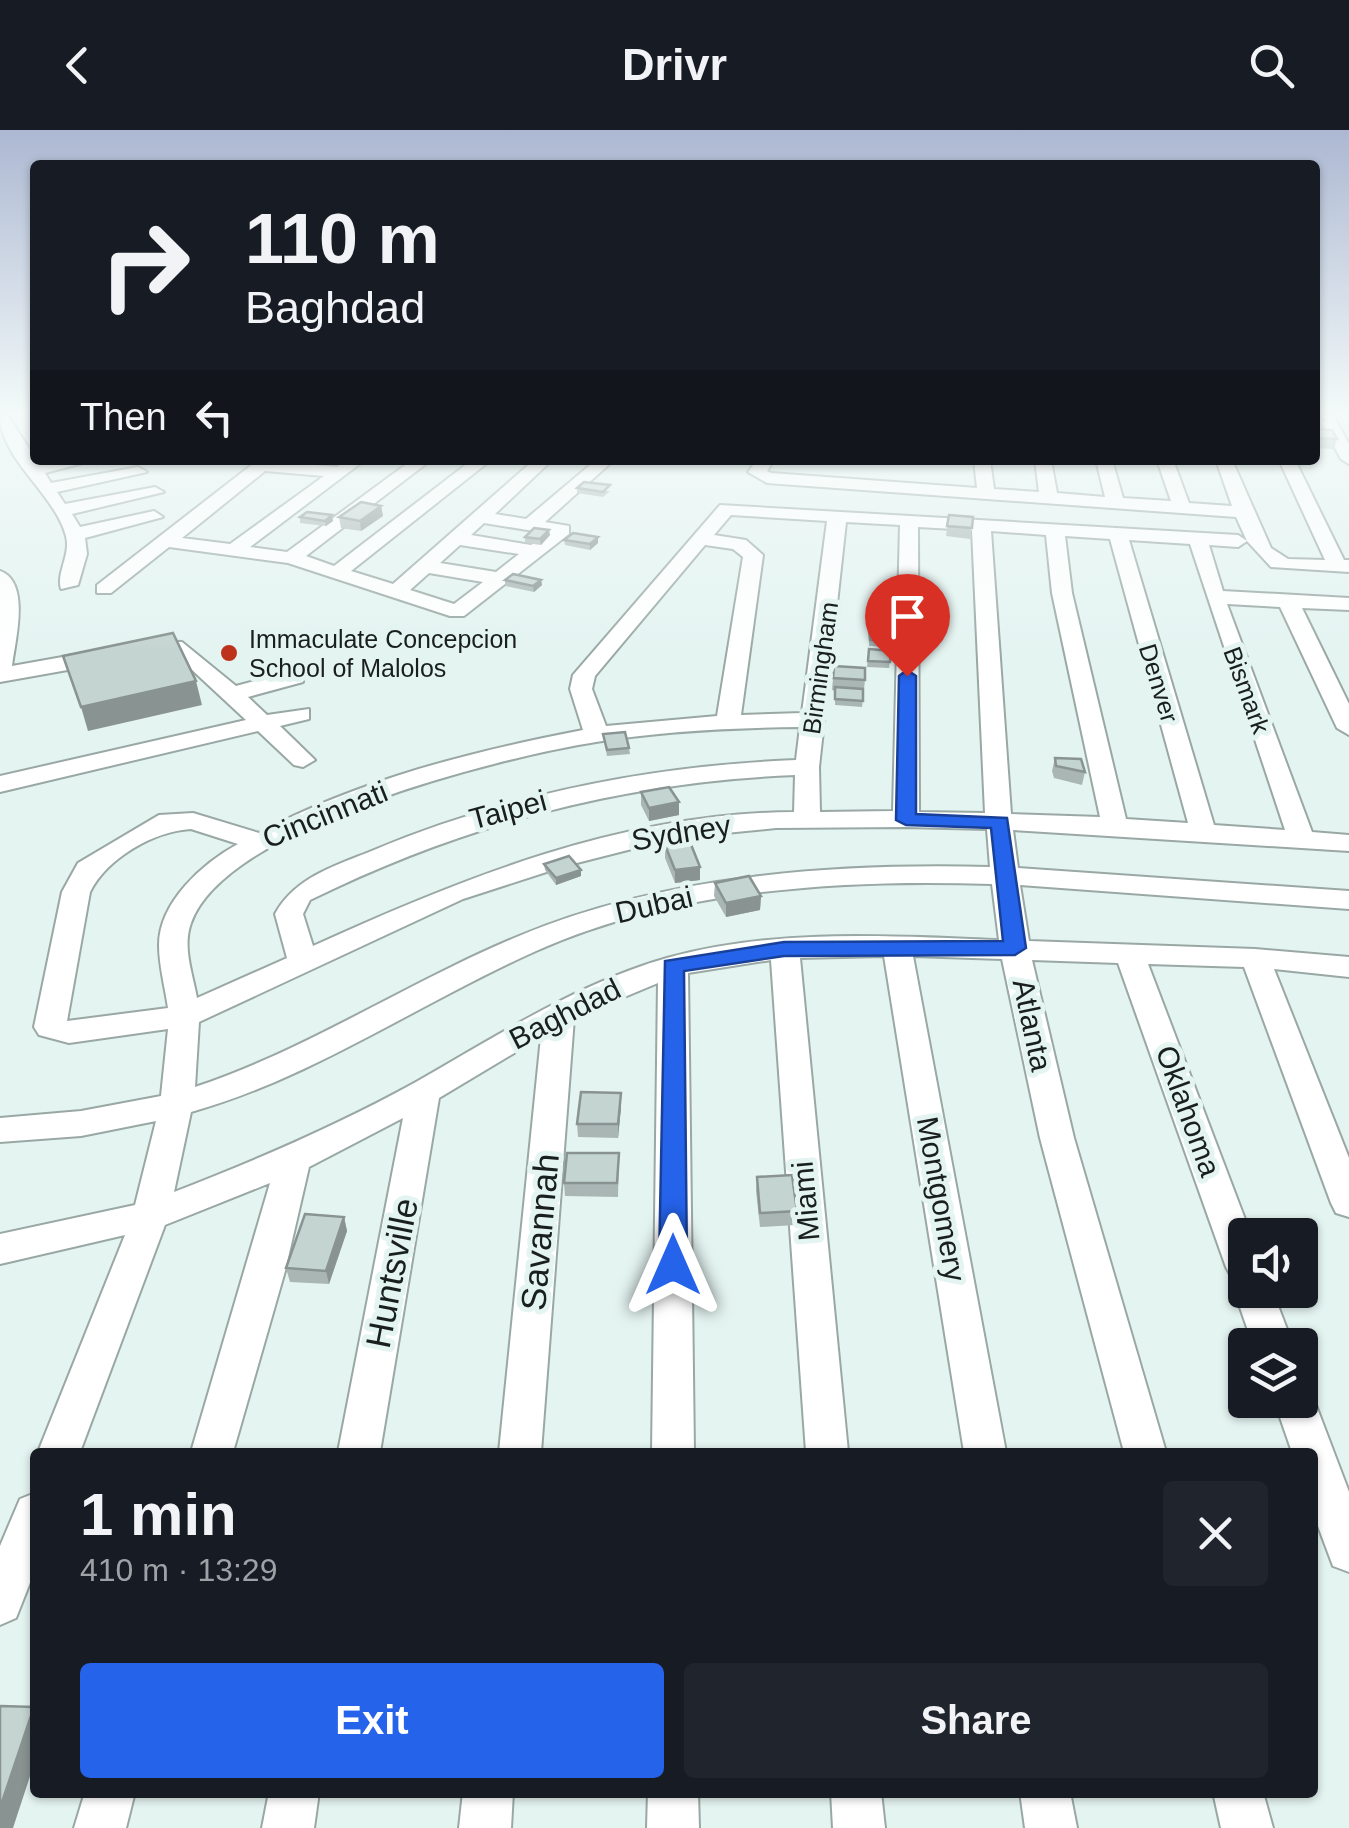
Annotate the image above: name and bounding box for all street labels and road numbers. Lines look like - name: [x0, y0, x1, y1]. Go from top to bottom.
- street label: Birmingham: [797, 600, 843, 736]
- street label: Denver: [1134, 640, 1184, 726]
- street label: Bismark: [1218, 643, 1276, 738]
- street label: Cincinnati: [258, 775, 392, 855]
- street label: Taipei: [466, 783, 550, 836]
- street label: Sydney: [629, 808, 733, 857]
- street label: Dubai: [612, 880, 696, 929]
- street label: Baghdad: [504, 972, 626, 1056]
- street label: Atlanta: [1007, 976, 1058, 1074]
- street label: Oklahoma: [1150, 1041, 1227, 1181]
- street label: Montgomery: [911, 1114, 972, 1284]
- street label: Savannah: [513, 1152, 566, 1312]
- street label: Miami: [786, 1160, 825, 1242]
- street label: Huntsville: [358, 1195, 425, 1351]

